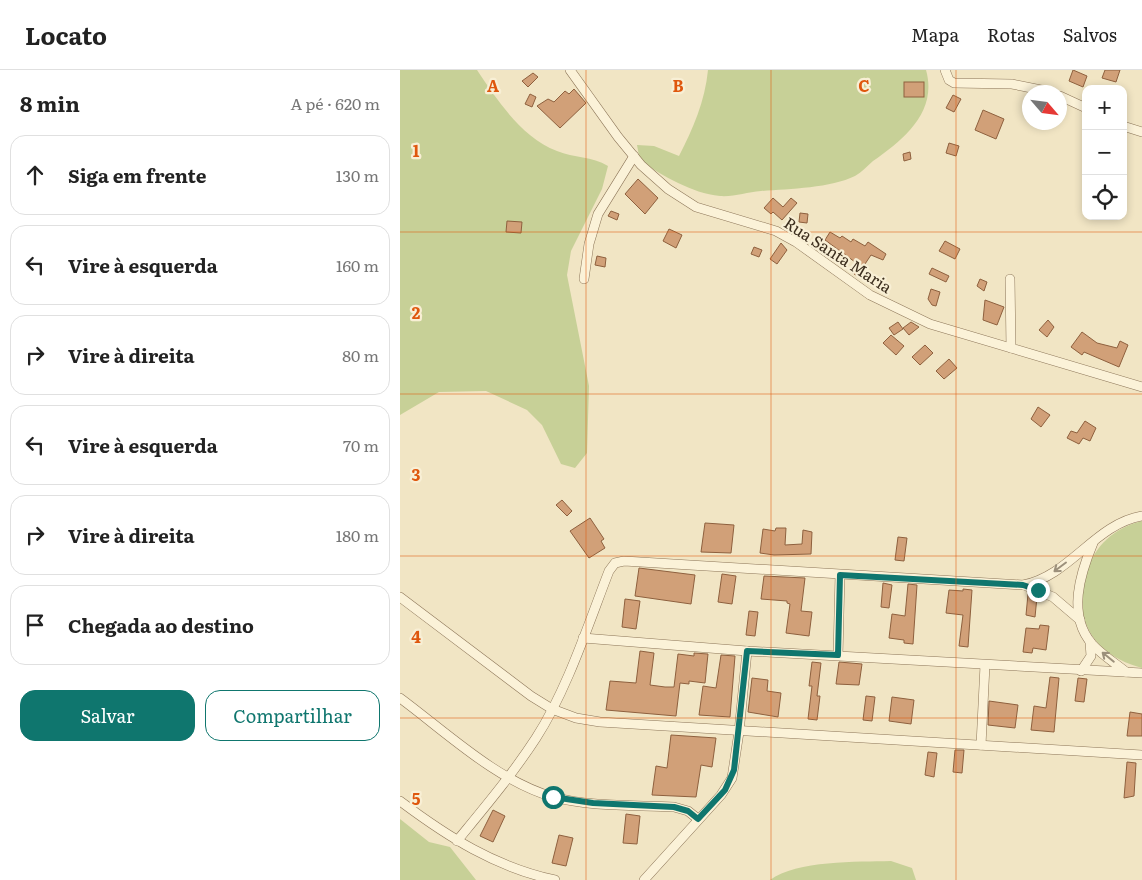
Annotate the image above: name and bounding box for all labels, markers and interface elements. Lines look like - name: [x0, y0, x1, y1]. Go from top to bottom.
- text: Locato: [25, 17, 107, 52]
- text: Mapa: [911, 21, 959, 48]
- text: Rotas: [987, 21, 1035, 48]
- text: Salvos: [1063, 21, 1117, 48]
- text: A: [487, 73, 499, 97]
- text: B: [672, 73, 684, 97]
- text: C: [858, 73, 870, 97]
- north arrow: [1022, 85, 1067, 130]
- map controls: [1082, 85, 1127, 220]
- button: +: [1082, 85, 1127, 130]
- text: 8 min: [20, 87, 80, 118]
- text: A pé · 620 m: [290, 91, 380, 115]
- button: −: [1082, 130, 1127, 175]
- text: 1: [413, 138, 420, 162]
- icon: ahead: [21, 161, 49, 189]
- text: Siga em frente: [68, 161, 206, 189]
- text: 130 m: [336, 163, 379, 187]
- button: locate: [1082, 175, 1127, 220]
- street label: Rua Santa Maria: [780, 210, 898, 298]
- icon: left: [21, 251, 49, 279]
- text: Vire à esquerda: [68, 251, 218, 279]
- text: 160 m: [336, 253, 379, 277]
- text: 2: [412, 300, 421, 324]
- icon: right: [21, 341, 49, 369]
- text: Vire à direita: [68, 341, 195, 369]
- text: 80 m: [342, 343, 379, 367]
- icon: left: [21, 431, 49, 459]
- text: Vire à esquerda: [68, 431, 218, 459]
- text: 70 m: [343, 433, 379, 457]
- text: 3: [412, 462, 421, 486]
- icon: right: [21, 521, 49, 549]
- text: Vire à direita: [68, 521, 195, 549]
- text: 180 m: [336, 523, 379, 547]
- one-way arrow: [1053, 562, 1067, 572]
- route end: [1027, 579, 1050, 602]
- icon: arrive: [21, 611, 49, 639]
- text: Chegada ao destino: [68, 611, 254, 639]
- text: 4: [411, 624, 421, 648]
- one-way arrow: [1101, 652, 1114, 663]
- button: Salvar: [20, 690, 195, 741]
- button: Compartilhar: [205, 690, 380, 741]
- text: 5: [412, 786, 421, 810]
- route start: [542, 786, 565, 809]

